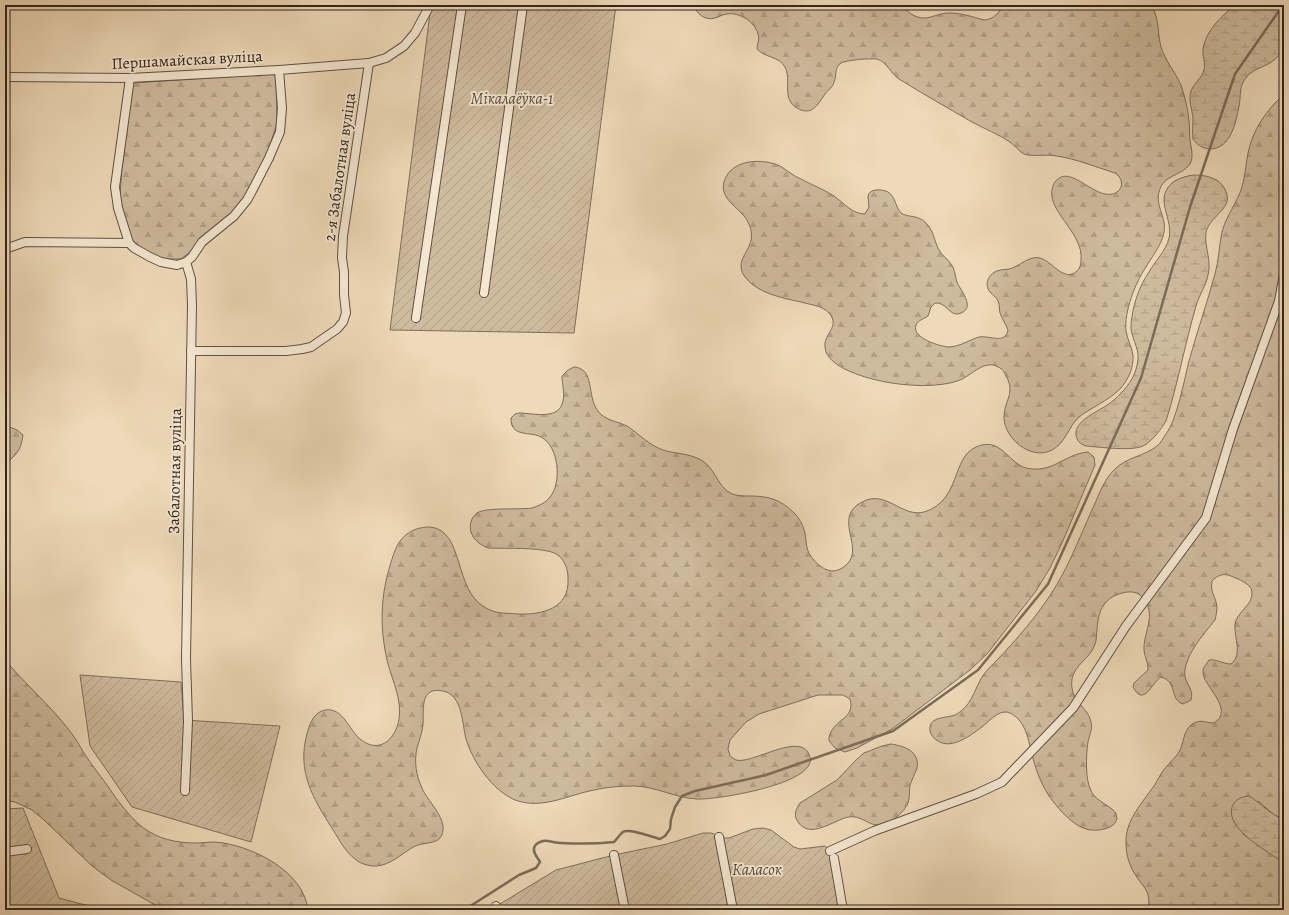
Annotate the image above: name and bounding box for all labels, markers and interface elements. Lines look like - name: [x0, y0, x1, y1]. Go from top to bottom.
- street label: Першамайская вуліца: [111, 45, 264, 75]
- park label: Мікалаёўка-1: [471, 88, 553, 110]
- street label: 2-я Забалотная вуліца: [319, 90, 361, 243]
- street label: Забалотная вуліца: [163, 407, 187, 534]
- park label: Каласок: [732, 859, 782, 881]

